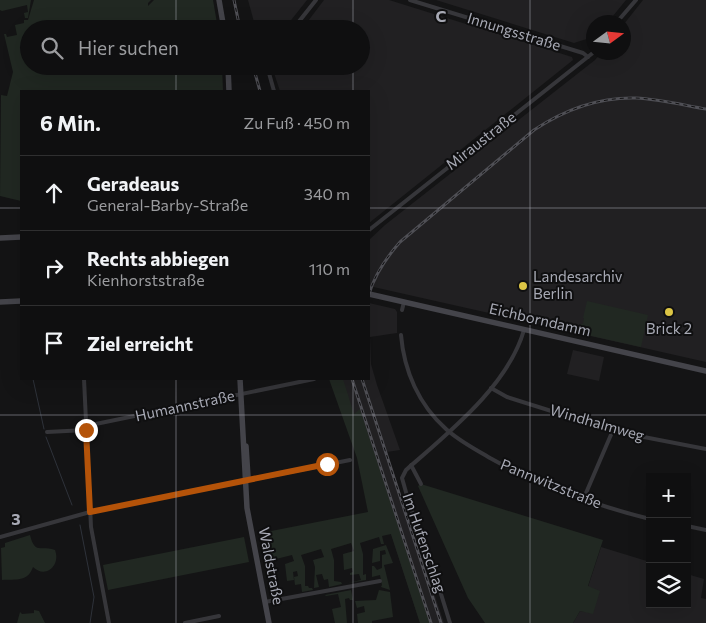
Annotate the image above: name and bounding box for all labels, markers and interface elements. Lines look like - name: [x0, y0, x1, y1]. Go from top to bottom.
- text: C: [436, 6, 447, 25]
- street label: Innungsstraße: [465, 8, 563, 54]
- north arrow: [586, 15, 631, 60]
- search box: [20, 20, 370, 75]
- icon: search: [38, 34, 66, 62]
- text: Hier suchen: [78, 36, 179, 59]
- street label: Miraustraße: [442, 107, 519, 173]
- text: 6 Min.: [40, 110, 101, 135]
- text: Zu Fuß · 450 m: [244, 113, 350, 132]
- text: Geradeaus: [87, 172, 179, 195]
- icon: ahead: [40, 179, 68, 207]
- text: 340 m: [304, 184, 350, 203]
- text: General-Barby-Straße: [87, 195, 248, 214]
- text: Rechts abbiegen: [87, 247, 229, 270]
- icon: right: [40, 254, 68, 282]
- text: 110 m: [309, 259, 350, 278]
- place label: Landesarchiv Berlin: [533, 267, 623, 302]
- text: Kienhorststraße: [87, 270, 205, 289]
- marker: Landesarchiv Berlin: [517, 280, 529, 292]
- street label: Eichborndamm: [488, 299, 593, 339]
- marker: Brick 2: [663, 306, 675, 318]
- place label: Brick 2: [646, 319, 692, 337]
- icon: arrive: [40, 329, 68, 357]
- text: Ziel erreicht: [87, 332, 193, 355]
- street label: Humannstraße: [133, 386, 236, 424]
- street label: Windhalmweg: [548, 400, 647, 444]
- route end: [75, 419, 98, 442]
- route start: [316, 453, 339, 476]
- street label: Pannwitzstraße: [498, 455, 605, 512]
- map controls: [646, 473, 691, 608]
- button: +: [646, 473, 691, 518]
- street label: Im Hufenschlag: [399, 490, 450, 595]
- text: 3: [11, 509, 21, 528]
- button: −: [646, 518, 691, 563]
- street label: Waldstraße: [256, 526, 288, 606]
- button: layers: [646, 563, 691, 608]

